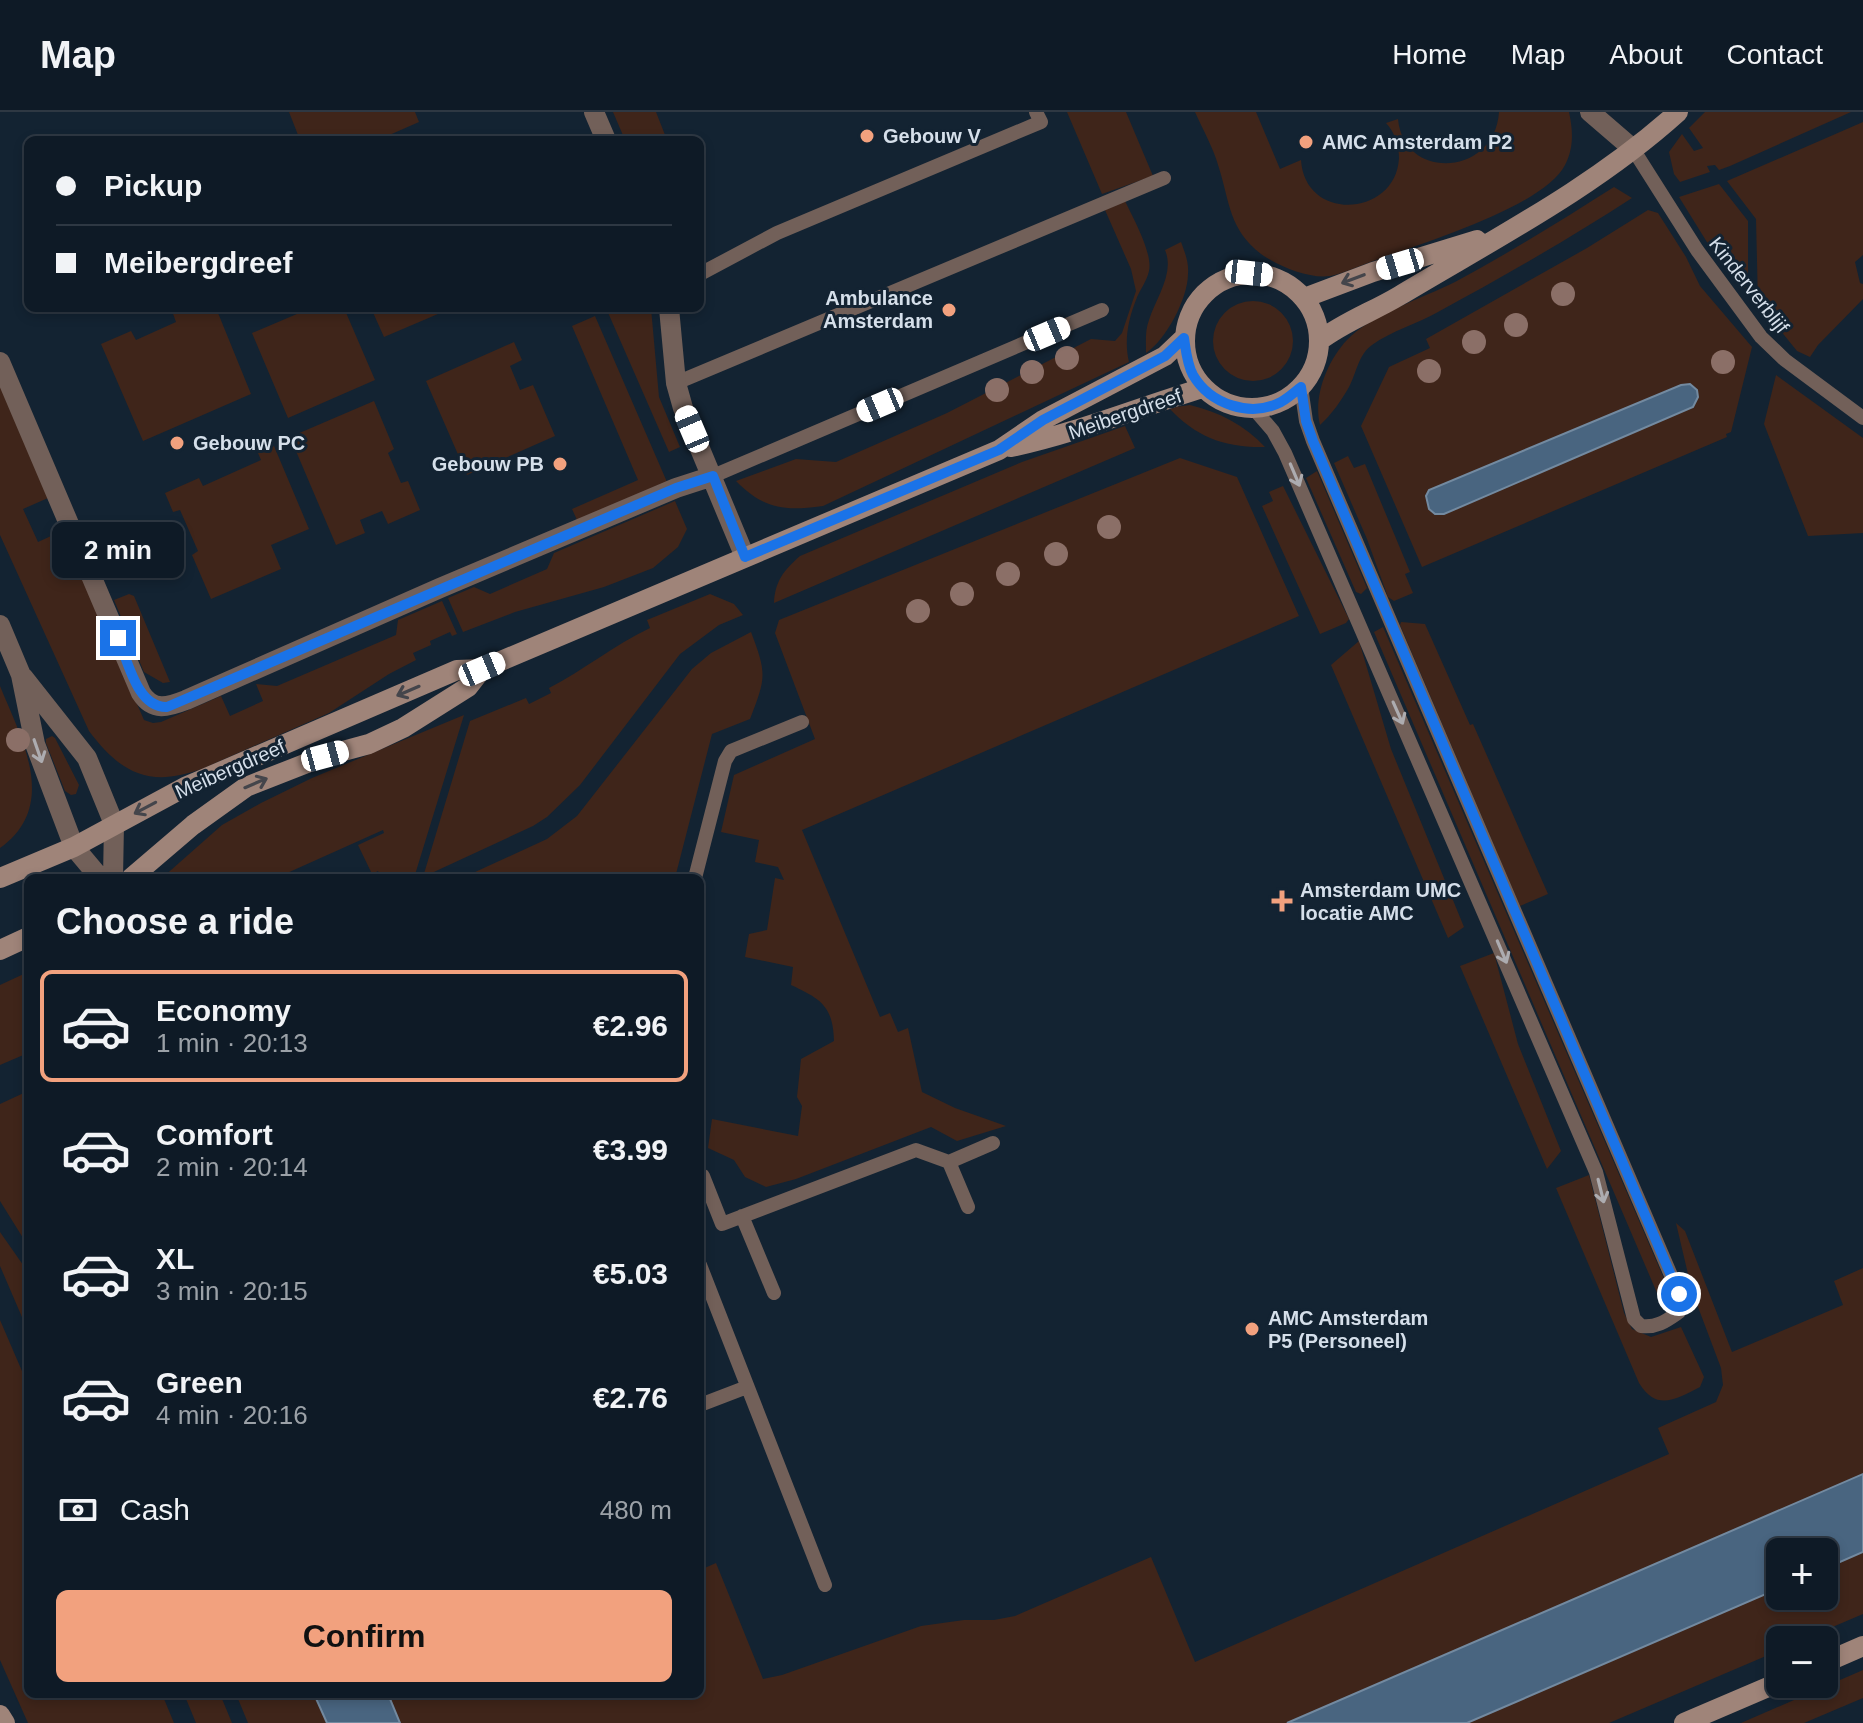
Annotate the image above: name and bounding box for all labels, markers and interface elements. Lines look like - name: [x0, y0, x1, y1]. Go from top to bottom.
- text: Map: [40, 34, 116, 76]
- text: Home: [1392, 39, 1467, 70]
- text: Map: [1511, 39, 1565, 70]
- text: About: [1609, 39, 1683, 70]
- text: Contact: [1727, 39, 1823, 70]
- place label: Gebouw V: [883, 125, 981, 147]
- marker: Gebouw V: [858, 127, 876, 145]
- place label: AMC Amsterdam P2: [1322, 131, 1512, 153]
- marker: AMC Amsterdam P2: [1297, 133, 1315, 151]
- text: Pickup: [104, 169, 202, 202]
- street label: Kinderverblijf: [1705, 233, 1794, 338]
- text: Meibergdreef: [104, 246, 292, 279]
- car: [1374, 246, 1426, 282]
- car: [1224, 259, 1274, 287]
- one-way arrow: [1341, 273, 1366, 287]
- place label: Ambulance Amsterdam: [823, 287, 933, 332]
- marker: Ambulance Amsterdam: [940, 301, 958, 319]
- car: [1020, 314, 1074, 354]
- street label: Meibergdreef: [1066, 384, 1185, 444]
- car: [853, 385, 907, 425]
- car: [672, 402, 712, 456]
- place label: Gebouw PC: [193, 432, 305, 454]
- marker: Gebouw PC: [168, 434, 186, 452]
- place label: Gebouw PB: [432, 453, 544, 475]
- marker: Gebouw PB: [551, 455, 569, 473]
- one-way arrow: [1288, 462, 1303, 486]
- callout: 2 min: [52, 522, 184, 578]
- text: 2 min: [84, 535, 152, 565]
- route end: [100, 620, 136, 656]
- car: [455, 649, 509, 689]
- one-way arrow: [397, 684, 421, 699]
- one-way arrow: [1391, 701, 1406, 725]
- street label: Meibergdreef: [172, 735, 289, 803]
- one-way arrow: [32, 738, 47, 763]
- car: [299, 738, 351, 774]
- one-way arrow: [243, 775, 268, 790]
- one-way arrow: [134, 800, 158, 816]
- place label: Amsterdam UMC locatie AMC: [1300, 879, 1461, 924]
- marker: Amsterdam UMC locatie AMC: [1271, 890, 1293, 912]
- text: Choose a ride: [56, 901, 294, 942]
- one-way arrow: [1495, 939, 1510, 963]
- icon: car: [60, 990, 132, 1062]
- text: Economy: [156, 994, 291, 1027]
- text: €2.96: [593, 1009, 668, 1042]
- text: 1 min · 20:13: [156, 1028, 308, 1058]
- icon: car: [60, 1114, 132, 1186]
- text: Comfort: [156, 1118, 273, 1151]
- text: €3.99: [593, 1133, 668, 1166]
- text: 2 min · 20:14: [156, 1152, 308, 1182]
- one-way arrow: [1595, 1178, 1610, 1204]
- icon: car: [60, 1238, 132, 1310]
- text: XL: [156, 1242, 194, 1275]
- text: €5.03: [593, 1257, 668, 1290]
- text: 3 min · 20:15: [156, 1276, 308, 1306]
- route start: [1661, 1276, 1697, 1312]
- place label: AMC Amsterdam P5 (Personeel): [1268, 1307, 1428, 1352]
- marker: AMC Amsterdam P5 (Personeel): [1243, 1320, 1261, 1338]
- icon: car: [60, 1362, 132, 1434]
- text: Green: [156, 1366, 243, 1399]
- text: €2.76: [593, 1381, 668, 1414]
- text: 4 min · 20:16: [156, 1400, 308, 1430]
- icon: cash: [56, 1488, 100, 1532]
- text: Cash: [120, 1493, 190, 1526]
- text: 480 m: [600, 1495, 672, 1525]
- map controls: [1766, 1538, 1838, 1698]
- button: +: [1766, 1538, 1838, 1610]
- button: Confirm: [56, 1590, 672, 1682]
- button: −: [1766, 1626, 1838, 1698]

